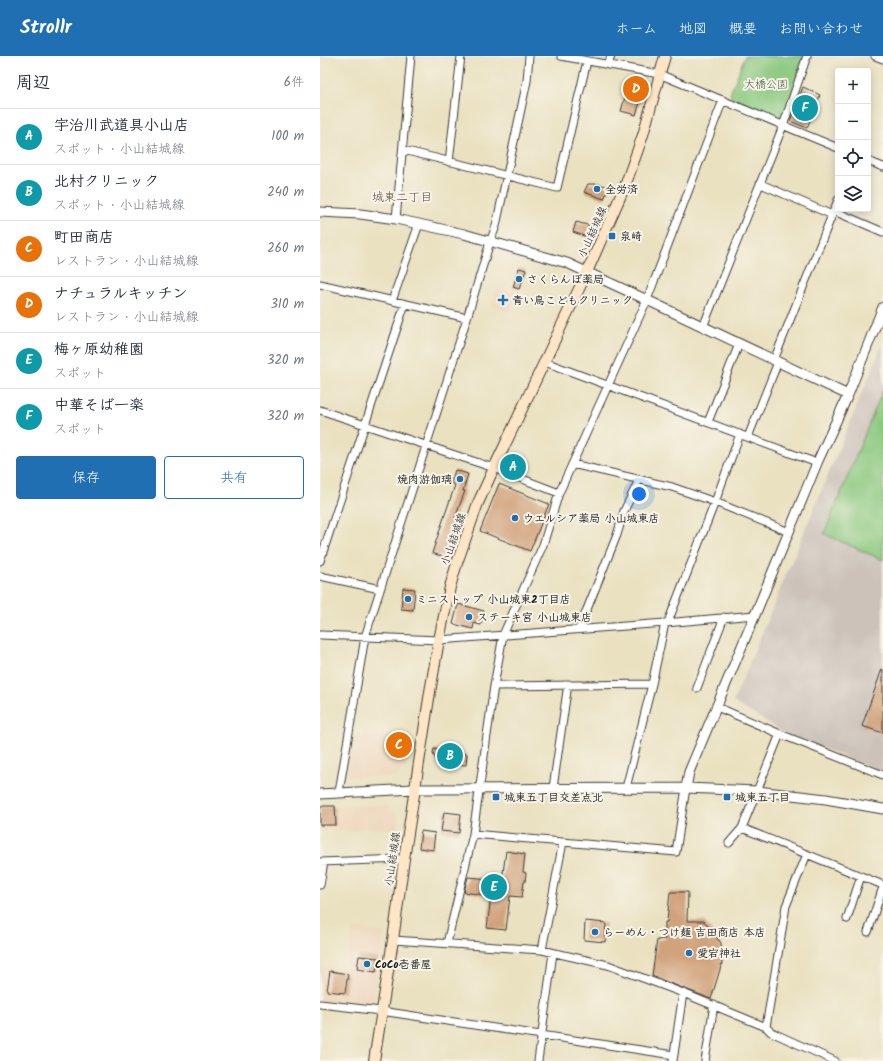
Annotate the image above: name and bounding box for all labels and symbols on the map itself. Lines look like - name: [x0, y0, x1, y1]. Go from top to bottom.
- pin: D: [623, 74, 649, 104]
- park label: 大橋公園: [744, 76, 788, 94]
- pin: F: [792, 93, 818, 123]
- place label: 全労済: [605, 181, 638, 199]
- marker: 全労済: [592, 184, 602, 194]
- district label: 城東二丁目: [372, 188, 432, 207]
- street label: 小山結城線: [574, 204, 612, 261]
- place label: 泉崎: [620, 228, 642, 246]
- marker: 泉崎: [607, 231, 617, 241]
- place label: さくらんぼ薬局: [527, 271, 604, 289]
- marker: さくらんぼ薬局: [514, 274, 524, 284]
- place label: 青い鳥こどもクリニック: [512, 292, 633, 310]
- marker: 青い鳥こどもクリニック: [497, 294, 509, 306]
- pin: A: [500, 452, 526, 482]
- place label: 焼肉游伽璃: [397, 471, 452, 489]
- marker: 焼肉游伽璃: [455, 474, 465, 484]
- your location: [629, 484, 649, 504]
- street label: 小山結城線: [436, 510, 471, 568]
- place label: ウエルシア薬局 小山城東店: [523, 510, 659, 528]
- marker: ウエルシア薬局 小山城東店: [510, 513, 520, 523]
- place label: ミニストップ 小山城東2丁目店: [416, 591, 571, 609]
- marker: ミニストップ 小山城東2丁目店: [403, 594, 413, 604]
- place label: ステーキ宮 小山城東店: [477, 609, 592, 627]
- marker: ステーキ宮 小山城東店: [464, 612, 474, 622]
- pin: C: [386, 730, 412, 760]
- pin: B: [437, 741, 463, 771]
- place label: 城東五丁目交差点北: [504, 789, 603, 807]
- place label: 城東五丁目: [735, 789, 790, 807]
- marker: 城東五丁目交差点北: [491, 792, 501, 802]
- marker: 城東五丁目: [722, 792, 732, 802]
- street label: 小山結城線: [380, 831, 406, 888]
- pin: E: [481, 872, 507, 902]
- place label: らーめん・つけ麺 吉田商店 本店: [603, 924, 765, 942]
- marker: らーめん・つけ麺 吉田商店 本店: [590, 927, 600, 937]
- place label: 愛宕神社: [697, 945, 741, 963]
- marker: 愛宕神社: [684, 948, 694, 958]
- place label: CoCo壱番屋: [375, 956, 432, 974]
- marker: CoCo壱番屋: [362, 959, 372, 969]

